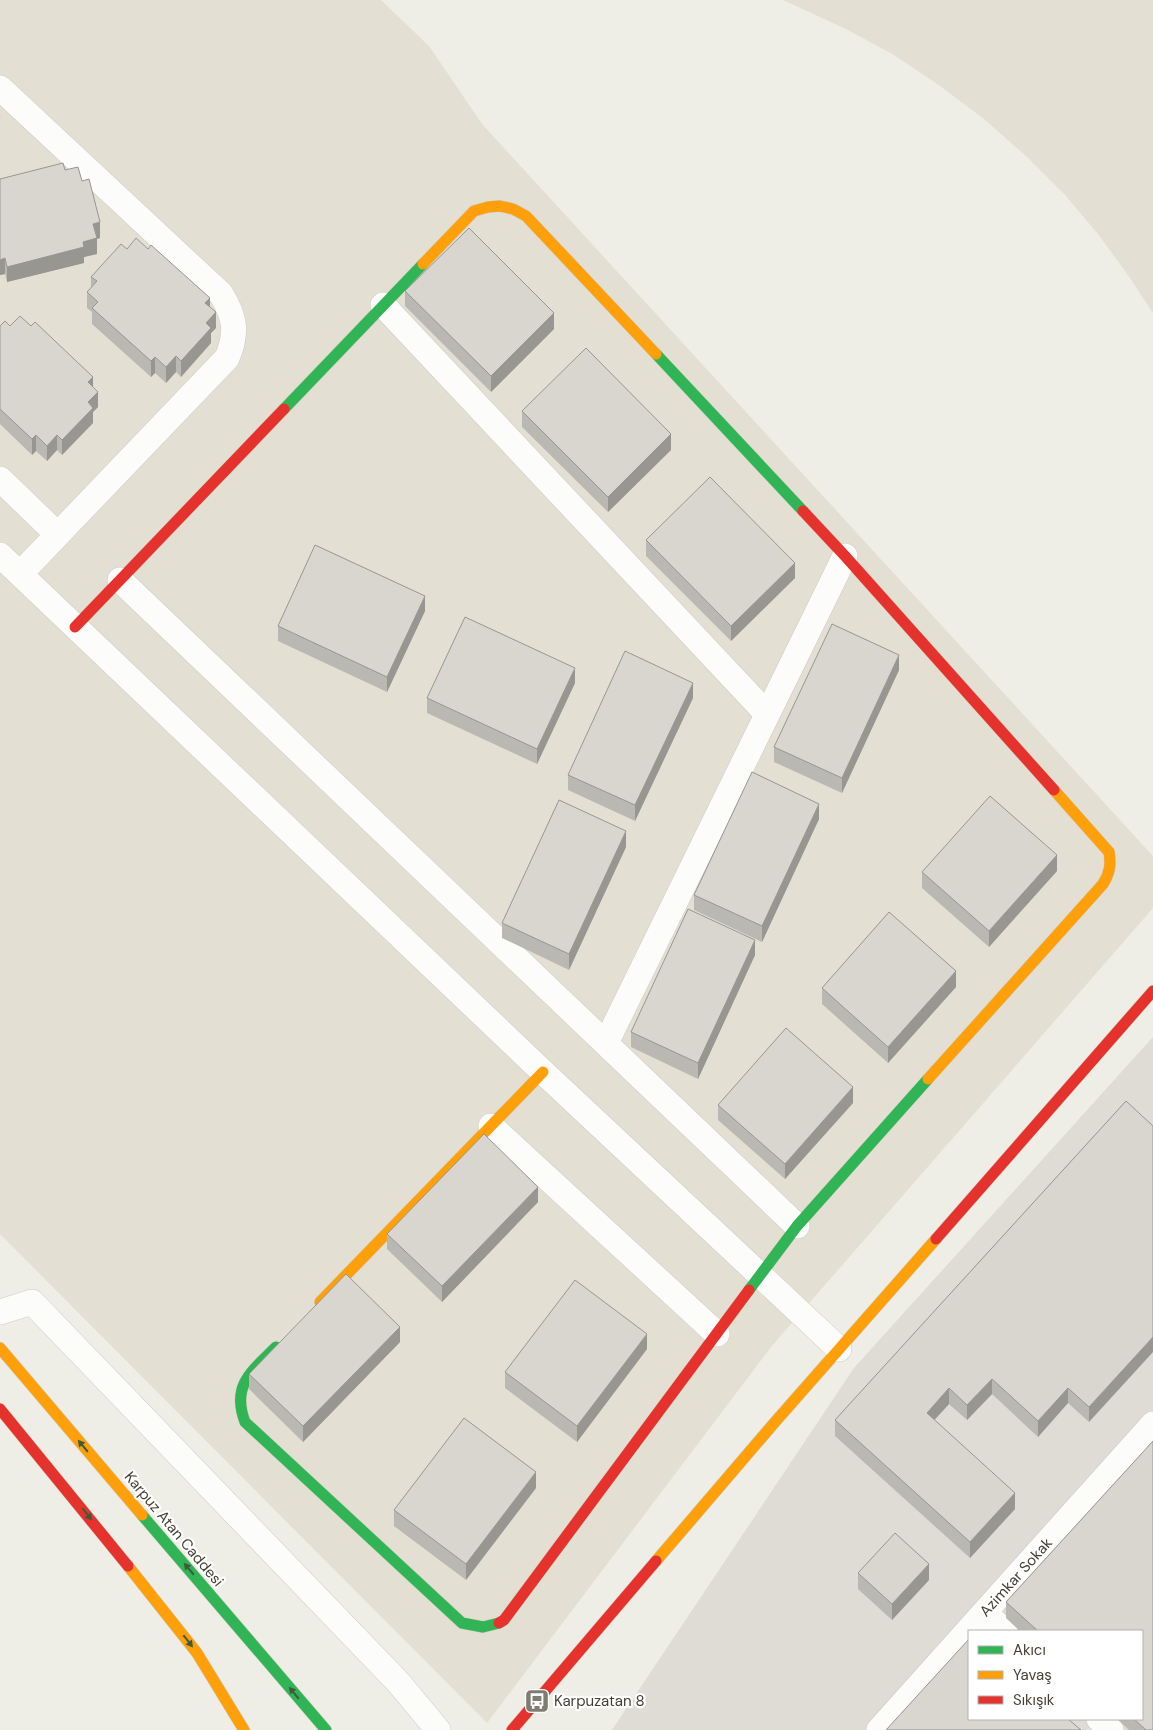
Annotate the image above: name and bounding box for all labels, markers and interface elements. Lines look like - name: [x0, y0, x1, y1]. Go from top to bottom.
- one-way arrow: [77, 1440, 89, 1452]
- street label: Karpuz Atan Caddesi: [120, 1467, 228, 1591]
- one-way arrow: [82, 1507, 93, 1520]
- street label: Azimkar Sokak: [975, 1533, 1057, 1621]
- one-way arrow: [183, 1563, 194, 1576]
- legend: [968, 1630, 1143, 1720]
- one-way arrow: [183, 1635, 194, 1648]
- text: Akıcı: [1013, 1640, 1046, 1660]
- text: Yavaş: [1013, 1665, 1052, 1685]
- one-way arrow: [289, 1687, 300, 1699]
- bus stop icon: Karpuzatan 8: [524, 1688, 550, 1714]
- text: Sıkışık: [1013, 1690, 1055, 1710]
- place label: Karpuzatan 8: [554, 1691, 645, 1711]

